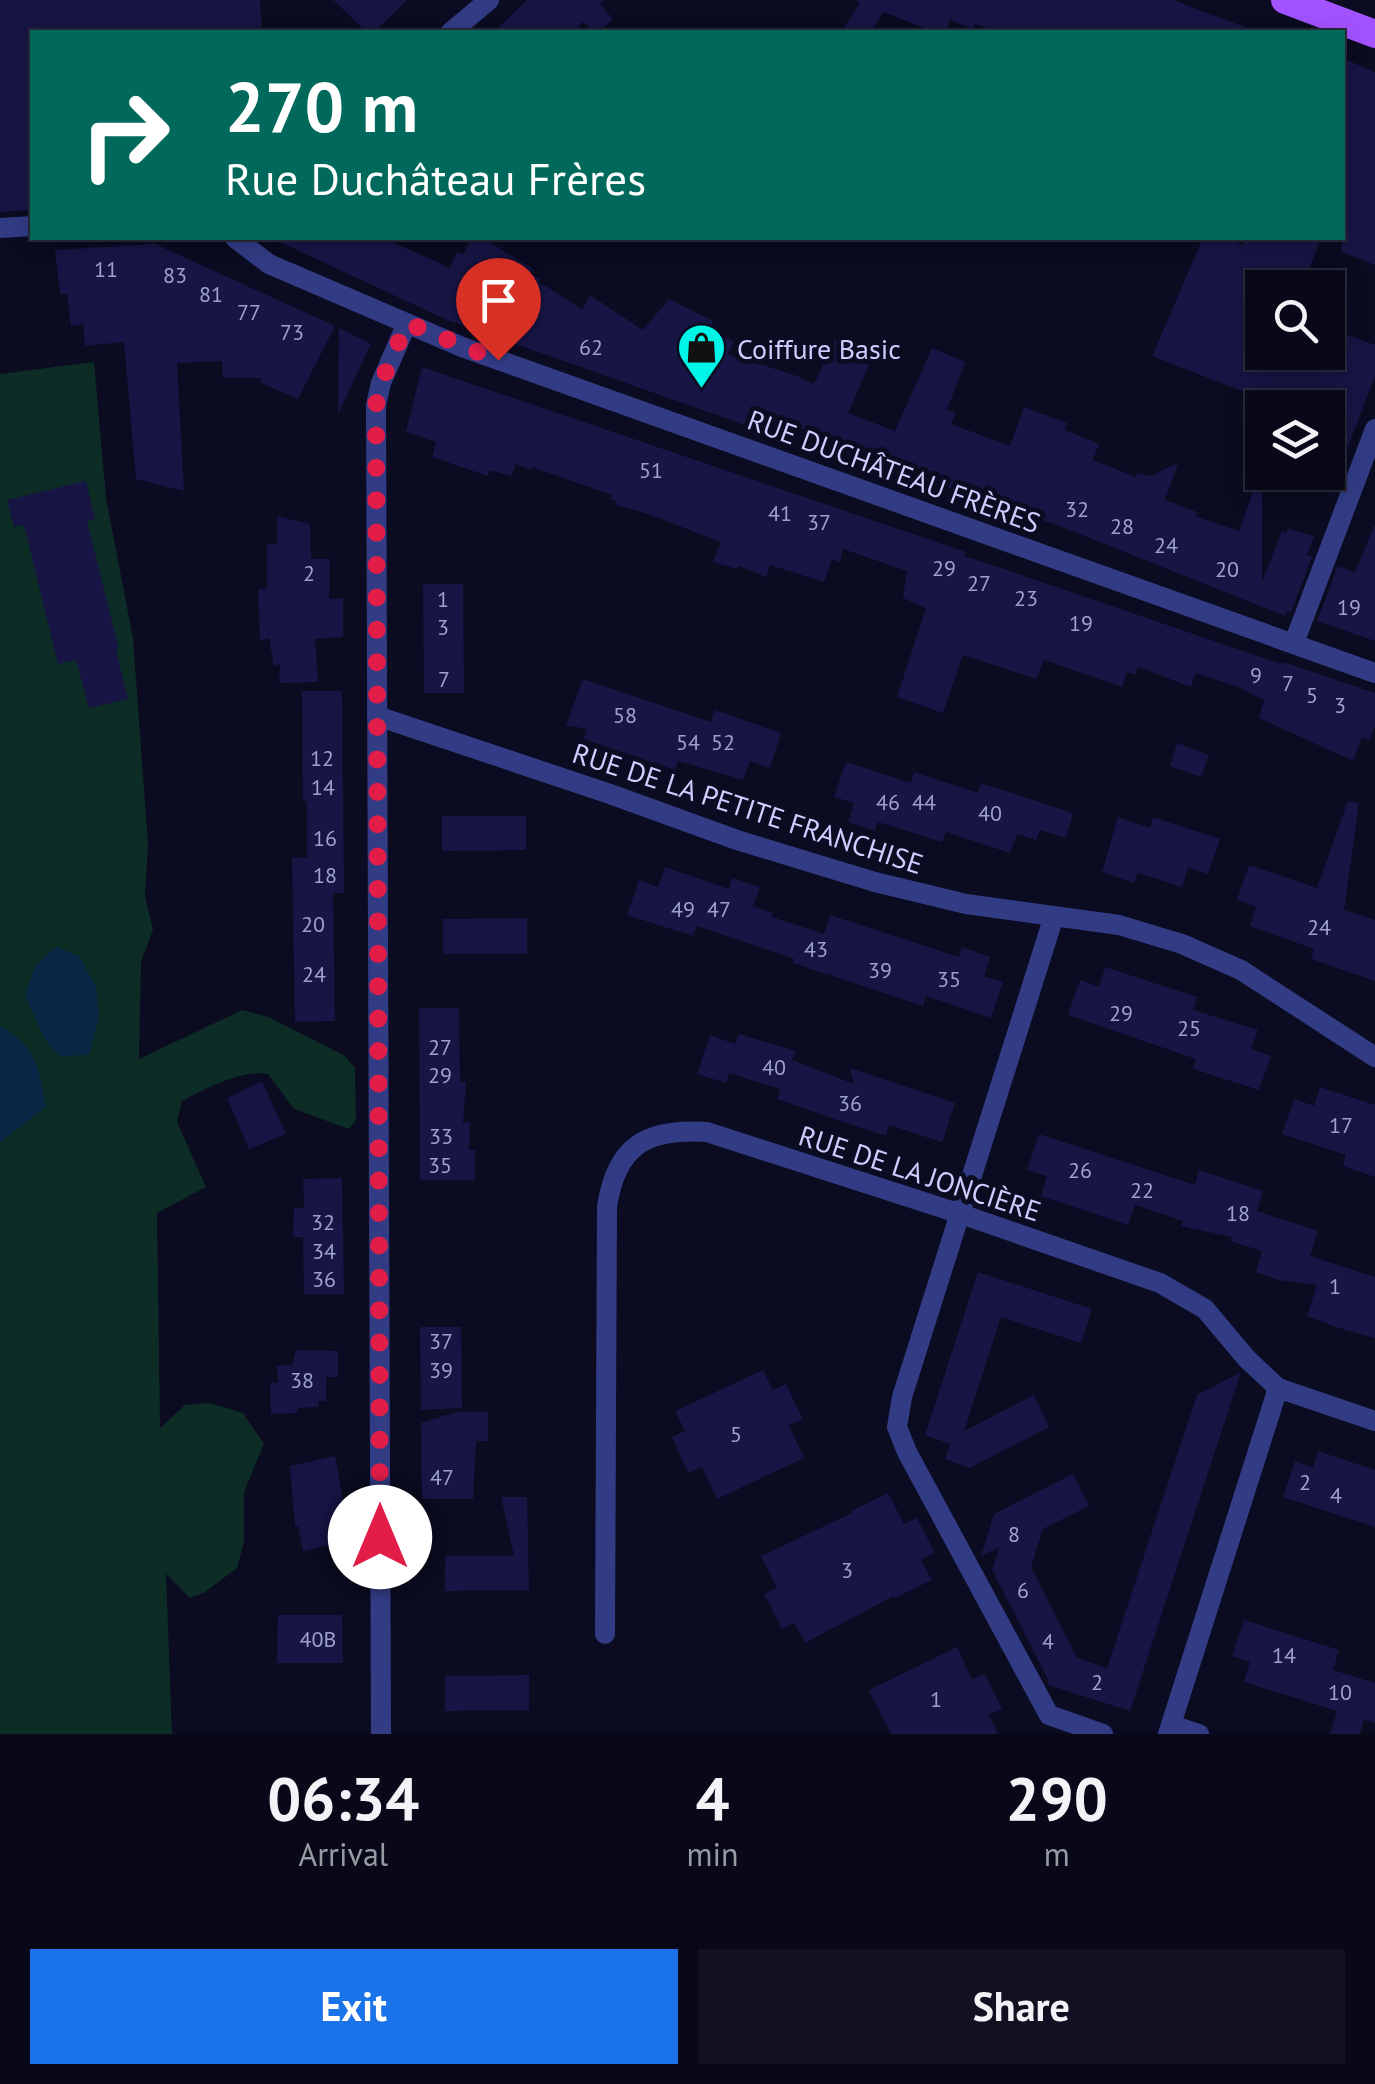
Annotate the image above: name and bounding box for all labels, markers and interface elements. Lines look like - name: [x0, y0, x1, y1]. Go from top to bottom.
- text: 270 m: [225, 61, 418, 151]
- icon: right: [60, 70, 190, 200]
- text: Rue Duchâteau Frères: [225, 149, 646, 207]
- house number: 11: [94, 255, 118, 283]
- pin: [456, 258, 541, 361]
- house number: 83: [163, 261, 187, 289]
- map controls: [1245, 270, 1345, 490]
- button: search: [1245, 270, 1345, 370]
- icon: arrive: [471, 273, 526, 328]
- house number: 81: [199, 280, 223, 308]
- house number: 77: [237, 298, 261, 326]
- house number: 73: [280, 318, 304, 346]
- shop icon: Coiffure Basic: [676, 322, 728, 390]
- place label: Coiffure Basic: [737, 330, 901, 367]
- house number: 62: [579, 333, 603, 361]
- button: layers: [1245, 390, 1345, 490]
- street label: RUE DUCHÂTEAU FRÈRES: [743, 401, 1045, 541]
- house number: 51: [639, 456, 663, 484]
- house number: 32: [1065, 495, 1089, 523]
- house number: 41: [768, 499, 792, 527]
- house number: 37: [807, 508, 831, 536]
- house number: 28: [1110, 512, 1134, 540]
- house number: 24: [1154, 531, 1178, 559]
- house number: 29: [932, 554, 956, 582]
- house number: 20: [1215, 555, 1239, 583]
- house number: 2: [303, 559, 315, 587]
- house number: 27: [967, 569, 991, 597]
- house number: 23: [1014, 584, 1038, 612]
- house number: 1: [437, 585, 449, 613]
- house number: 19: [1337, 593, 1361, 621]
- house number: 19: [1069, 609, 1093, 637]
- house number: 3: [437, 613, 449, 641]
- house number: 9: [1250, 661, 1262, 689]
- house number: 7: [438, 665, 450, 693]
- house number: 7: [1282, 669, 1294, 697]
- house number: 5: [1306, 681, 1318, 709]
- house number: 3: [1334, 691, 1346, 719]
- house number: 58: [613, 701, 637, 729]
- house number: 54: [676, 728, 700, 756]
- house number: 52: [711, 728, 735, 756]
- street label: RUE DE LA PETITE FRANCHISE: [568, 734, 928, 882]
- house number: 12: [310, 744, 334, 772]
- house number: 14: [311, 773, 335, 801]
- house number: 46: [876, 788, 900, 816]
- house number: 44: [912, 788, 936, 816]
- house number: 40: [978, 799, 1002, 827]
- house number: 16: [313, 824, 337, 852]
- house number: 18: [313, 861, 337, 889]
- house number: 49: [671, 895, 695, 923]
- house number: 47: [707, 895, 731, 923]
- house number: 20: [301, 910, 325, 938]
- house number: 24: [1307, 913, 1331, 941]
- house number: 43: [804, 935, 828, 963]
- house number: 39: [868, 956, 892, 984]
- house number: 24: [302, 960, 326, 988]
- house number: 35: [937, 965, 961, 993]
- house number: 29: [1109, 999, 1133, 1027]
- house number: 25: [1177, 1014, 1201, 1042]
- house number: 27: [428, 1033, 452, 1061]
- house number: 40: [762, 1053, 786, 1081]
- house number: 29: [428, 1061, 452, 1089]
- house number: 36: [838, 1089, 862, 1117]
- house number: 17: [1329, 1111, 1353, 1139]
- street label: RUE DE LA JONCIÈRE: [794, 1116, 1046, 1230]
- house number: 33: [429, 1122, 453, 1150]
- house number: 35: [428, 1151, 452, 1179]
- house number: 26: [1068, 1156, 1092, 1184]
- house number: 22: [1130, 1176, 1154, 1204]
- house number: 18: [1226, 1199, 1250, 1227]
- house number: 32: [311, 1208, 335, 1236]
- house number: 34: [312, 1237, 336, 1265]
- house number: 36: [312, 1265, 336, 1293]
- house number: 1: [1329, 1272, 1341, 1300]
- house number: 37: [429, 1327, 453, 1355]
- house number: 39: [429, 1356, 453, 1384]
- house number: 38: [290, 1366, 314, 1394]
- house number: 5: [730, 1420, 742, 1448]
- house number: 47: [430, 1463, 454, 1491]
- house number: 2: [1299, 1468, 1311, 1496]
- house number: 4: [1330, 1481, 1342, 1509]
- position arrow: [328, 1485, 432, 1589]
- house number: 8: [1008, 1520, 1020, 1548]
- house number: 3: [841, 1556, 853, 1584]
- house number: 6: [1017, 1576, 1029, 1604]
- house number: 40B: [300, 1625, 336, 1653]
- house number: 4: [1042, 1627, 1054, 1655]
- house number: 14: [1272, 1641, 1296, 1669]
- house number: 2: [1091, 1668, 1103, 1696]
- house number: 10: [1328, 1678, 1352, 1706]
- house number: 1: [930, 1685, 942, 1713]
- text: 06:34: [267, 1759, 419, 1837]
- text: 4: [696, 1759, 730, 1837]
- text: 290: [1006, 1759, 1108, 1837]
- text: Arrival: [298, 1833, 388, 1875]
- text: min: [687, 1833, 739, 1875]
- text: m: [1044, 1833, 1070, 1875]
- button: Exit: [30, 1949, 678, 2064]
- button: Share: [698, 1949, 1345, 2064]

